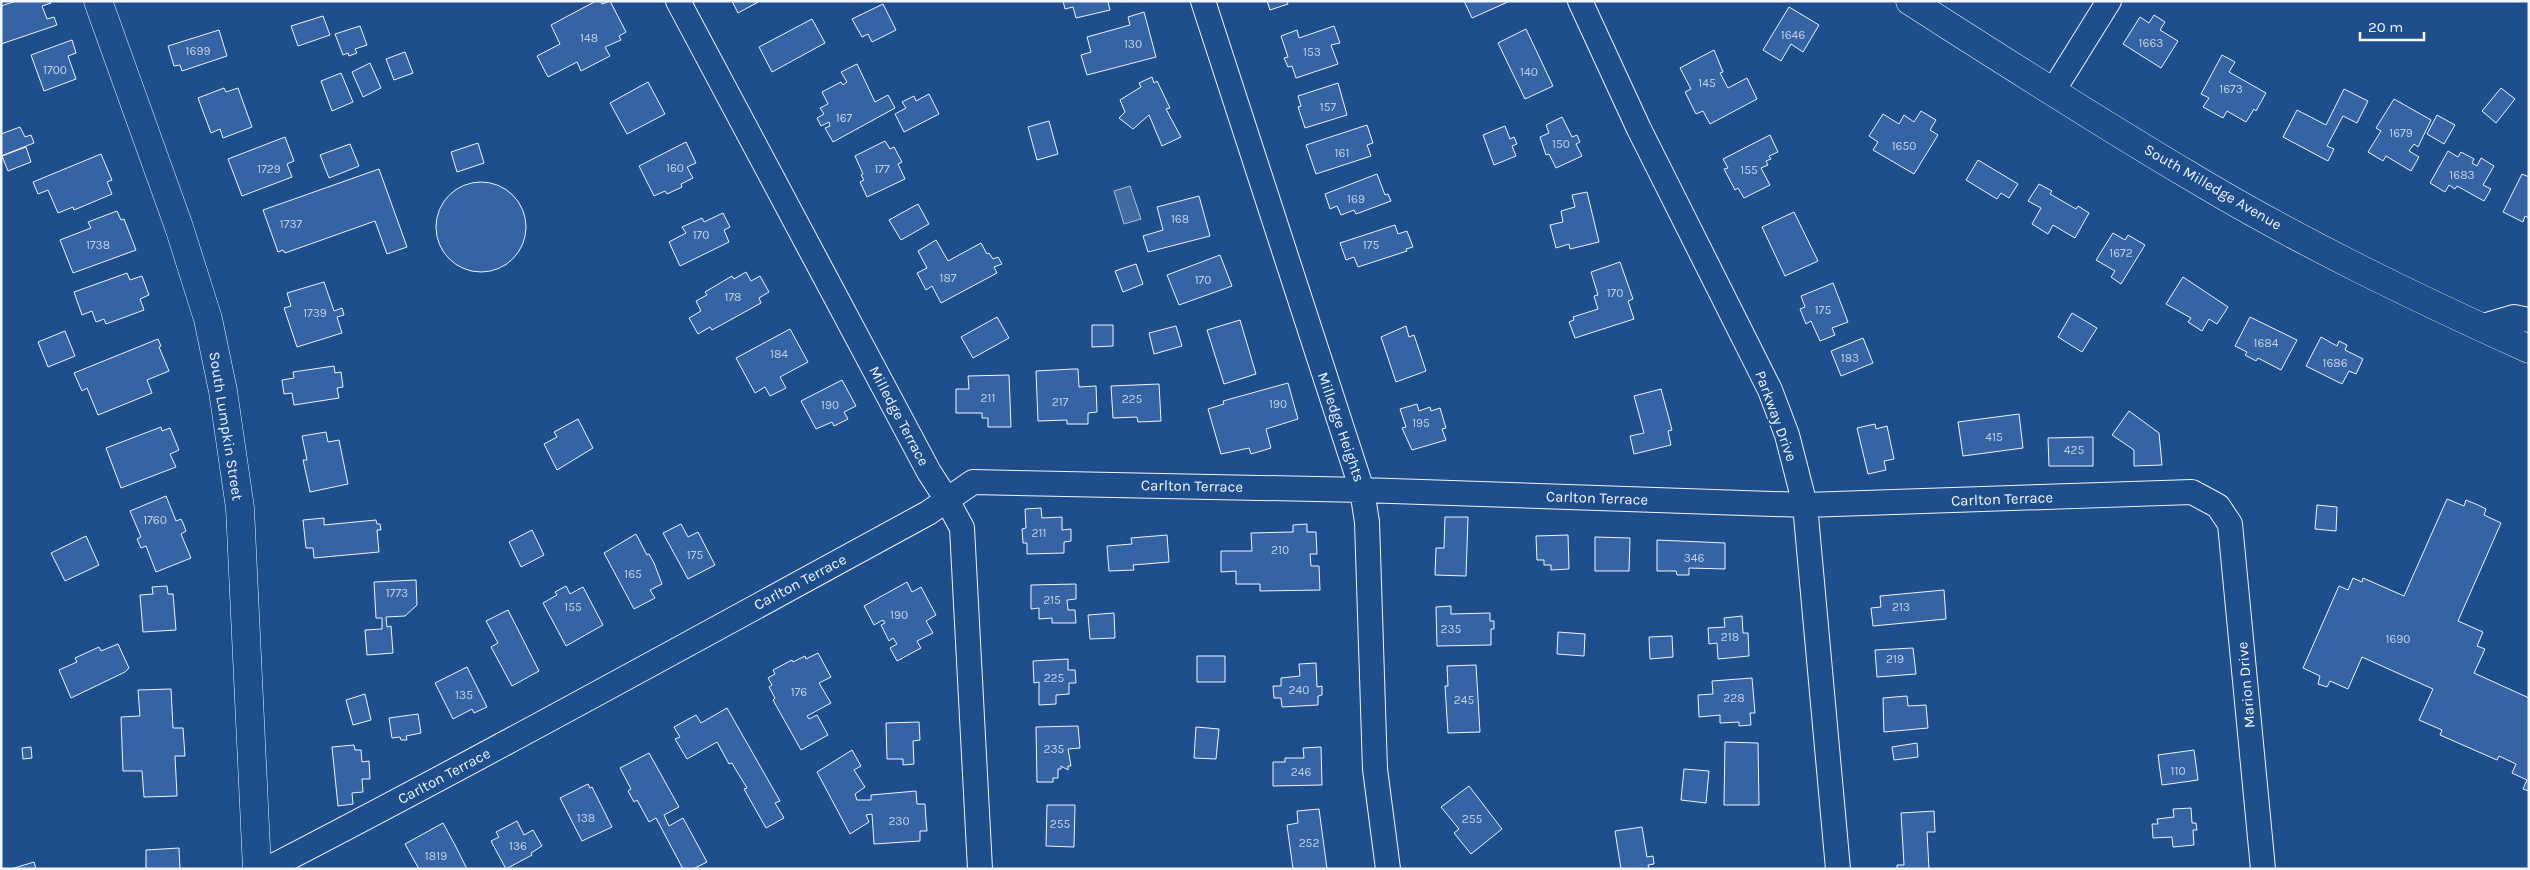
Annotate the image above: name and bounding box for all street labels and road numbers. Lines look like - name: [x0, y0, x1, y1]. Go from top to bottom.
- street label: South Milledge Avenue: [2141, 140, 2285, 234]
- street label: South Lumpkin Street: [205, 350, 247, 502]
- street label: Milledge Terrace: [865, 363, 933, 469]
- street label: Parkway Drive: [1751, 368, 1801, 464]
- street label: Milledge Heights: [1314, 370, 1368, 484]
- street label: Carlton Terrace: [1141, 476, 1243, 496]
- street label: Carlton Terrace: [1546, 487, 1648, 509]
- street label: Carlton Terrace: [1951, 488, 2053, 510]
- street label: Carlton Terrace: [751, 550, 849, 614]
- street label: Marion Drive: [2233, 641, 2259, 729]
- street label: Carlton Terrace: [395, 744, 493, 808]

